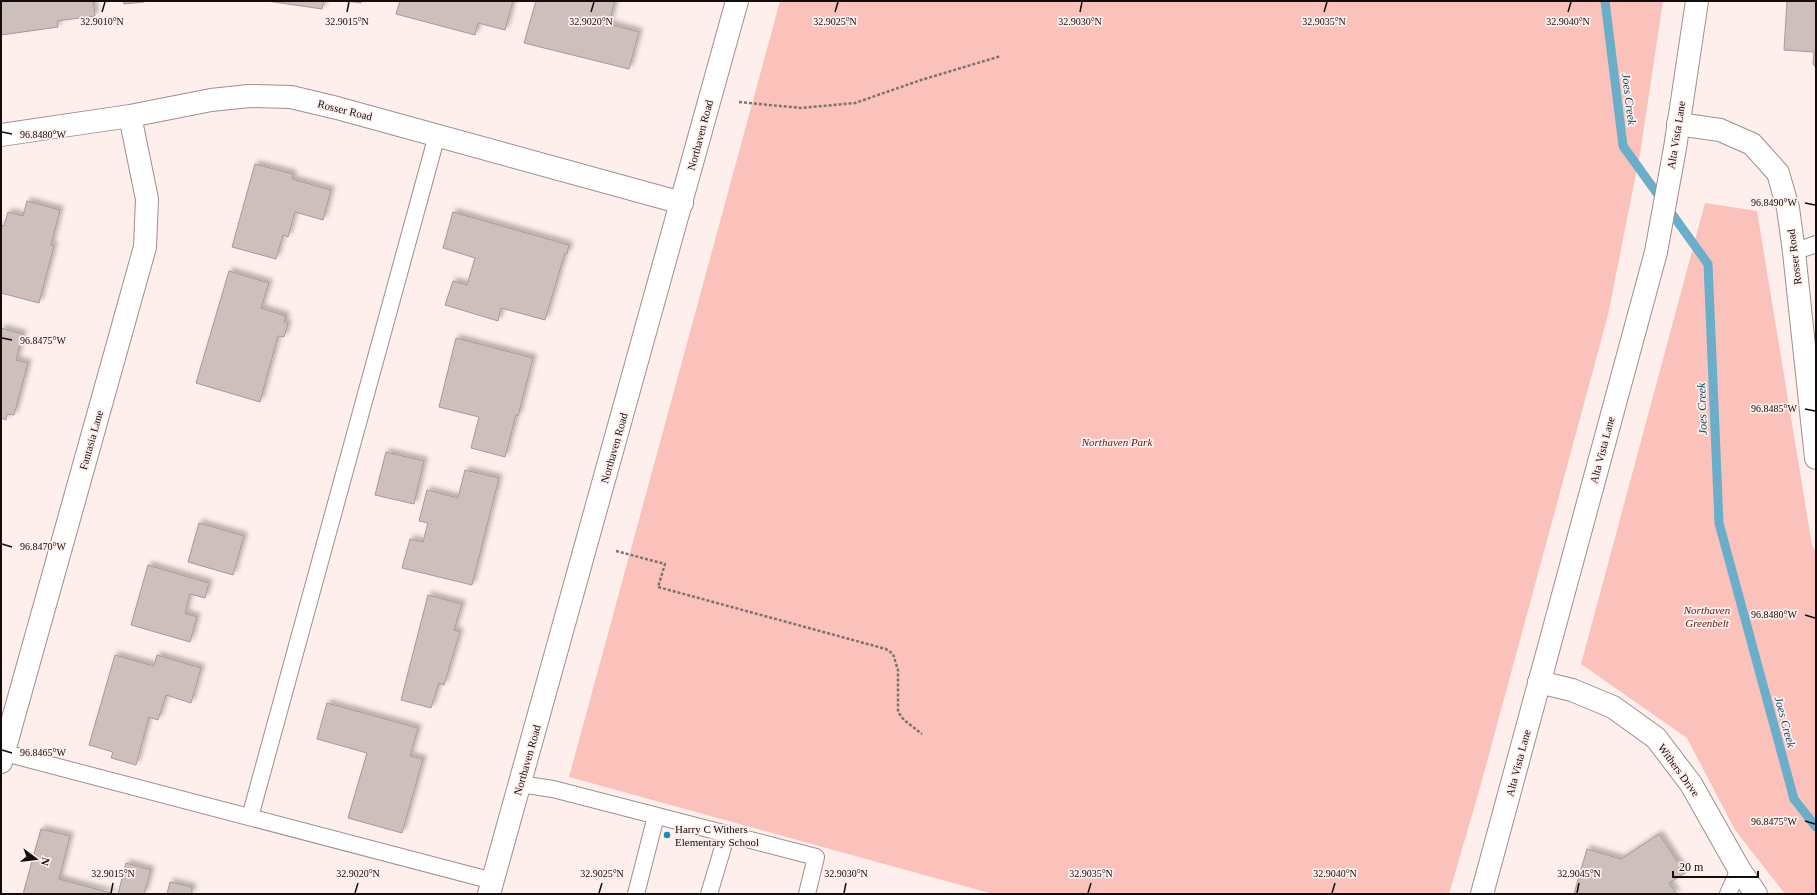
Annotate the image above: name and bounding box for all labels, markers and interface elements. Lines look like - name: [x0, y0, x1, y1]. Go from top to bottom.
- text: 32.9010°N: [80, 16, 124, 27]
- text: 32.9015°N: [325, 16, 369, 27]
- text: 32.9020°N: [569, 16, 613, 27]
- text: 32.9025°N: [813, 16, 857, 27]
- text: 32.9030°N: [1058, 16, 1102, 27]
- text: 32.9035°N: [1302, 16, 1346, 27]
- text: 32.9040°N: [1546, 16, 1590, 27]
- water label: Joes Creek: [1619, 72, 1639, 127]
- street label: Rosser Road: [316, 97, 374, 123]
- street label: Northaven Road: [685, 98, 715, 172]
- street label: Alta Vista Lane: [1665, 100, 1687, 170]
- text: 96.8480°W: [20, 129, 67, 140]
- text: 96.8490°W: [1751, 197, 1798, 208]
- street label: Rosser Road: [1785, 228, 1803, 285]
- text: 96.8475°W: [20, 335, 67, 346]
- water label: Joes Creek: [1694, 382, 1710, 435]
- text: 96.8485°W: [1751, 403, 1798, 414]
- street label: Fantasia Lane: [77, 409, 105, 471]
- street label: Northaven Road: [598, 411, 630, 484]
- street label: Alta Vista Lane: [1587, 415, 1617, 485]
- park label: Northaven Park: [1081, 436, 1153, 448]
- text: 96.8470°W: [20, 541, 67, 552]
- park label: Northaven Greenbelt: [1683, 604, 1731, 629]
- text: 96.8480°W: [1751, 609, 1798, 620]
- water label: Joes Creek: [1771, 695, 1799, 750]
- street label: Northaven Road: [511, 723, 543, 796]
- street label: Alta Vista Lane: [1503, 728, 1533, 798]
- street label: Withers Drive: [1656, 741, 1702, 799]
- text: 96.8465°W: [20, 747, 67, 758]
- text: 96.8475°W: [1751, 816, 1798, 827]
- place label: Harry C Withers Elementary School: [675, 823, 759, 848]
- marker: Harry C Withers Elementary School: [662, 830, 672, 840]
- north arrow: [16, 839, 56, 879]
- scale bar: [1673, 853, 1758, 879]
- text: N: [39, 856, 52, 867]
- text: 20 m: [1679, 860, 1704, 874]
- text: 32.9015°N: [91, 868, 135, 879]
- text: 32.9020°N: [336, 868, 380, 879]
- text: 32.9025°N: [580, 868, 624, 879]
- text: 32.9030°N: [824, 868, 868, 879]
- text: 32.9035°N: [1069, 868, 1113, 879]
- text: 32.9040°N: [1313, 868, 1357, 879]
- text: 32.9045°N: [1557, 868, 1601, 879]

